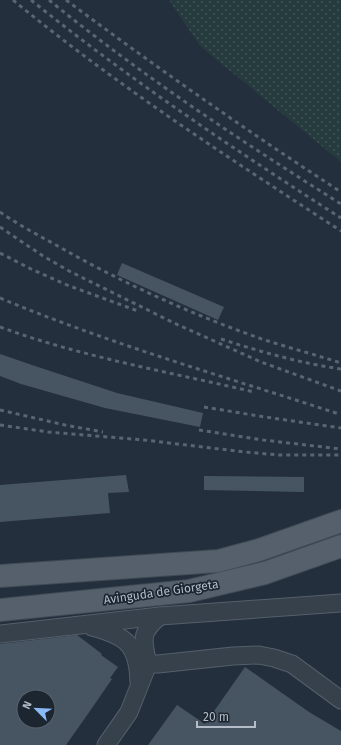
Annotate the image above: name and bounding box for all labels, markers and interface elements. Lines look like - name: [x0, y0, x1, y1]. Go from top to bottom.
- street label: Avinguda de Giorgeta: [103, 577, 219, 607]
- north arrow: [16, 689, 56, 729]
- text: N: [20, 699, 35, 711]
- scale bar: [197, 703, 255, 729]
- text: 20 m: [203, 710, 229, 724]

